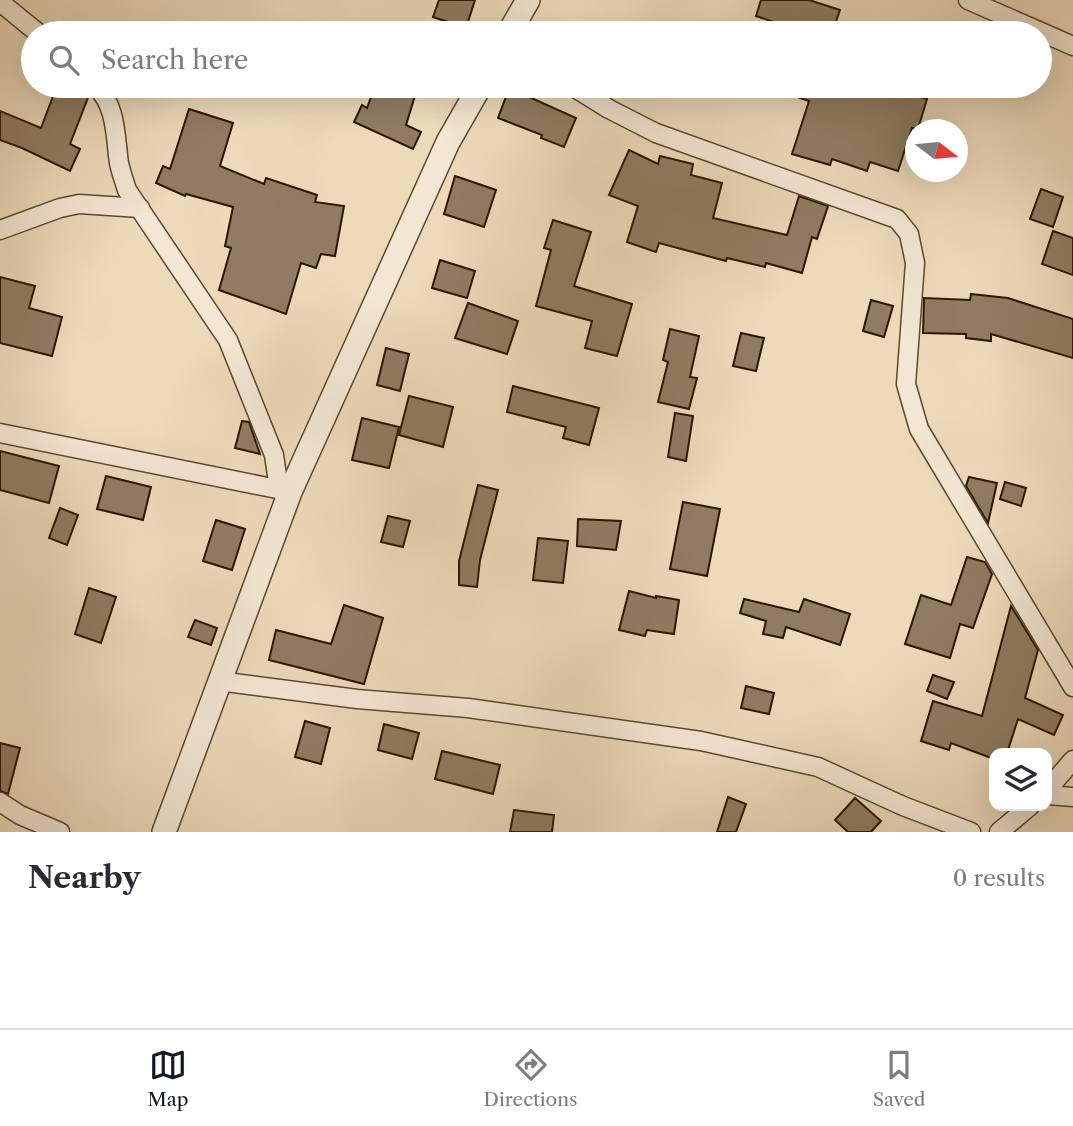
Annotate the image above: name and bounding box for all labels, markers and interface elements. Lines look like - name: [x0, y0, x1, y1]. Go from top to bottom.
- search box: [21, 21, 1052, 98]
- icon: search: [45, 41, 83, 79]
- text: Search here: [101, 44, 248, 76]
- north arrow: [905, 119, 968, 182]
- map controls: [989, 748, 1052, 811]
- button: layers: [989, 748, 1052, 811]
- text: Nearby: [28, 859, 141, 896]
- text: 0 results: [953, 864, 1045, 892]
- tab: Map: [148, 1046, 188, 1111]
- tab: Directions: [484, 1046, 577, 1111]
- tab: Saved: [873, 1046, 925, 1111]

